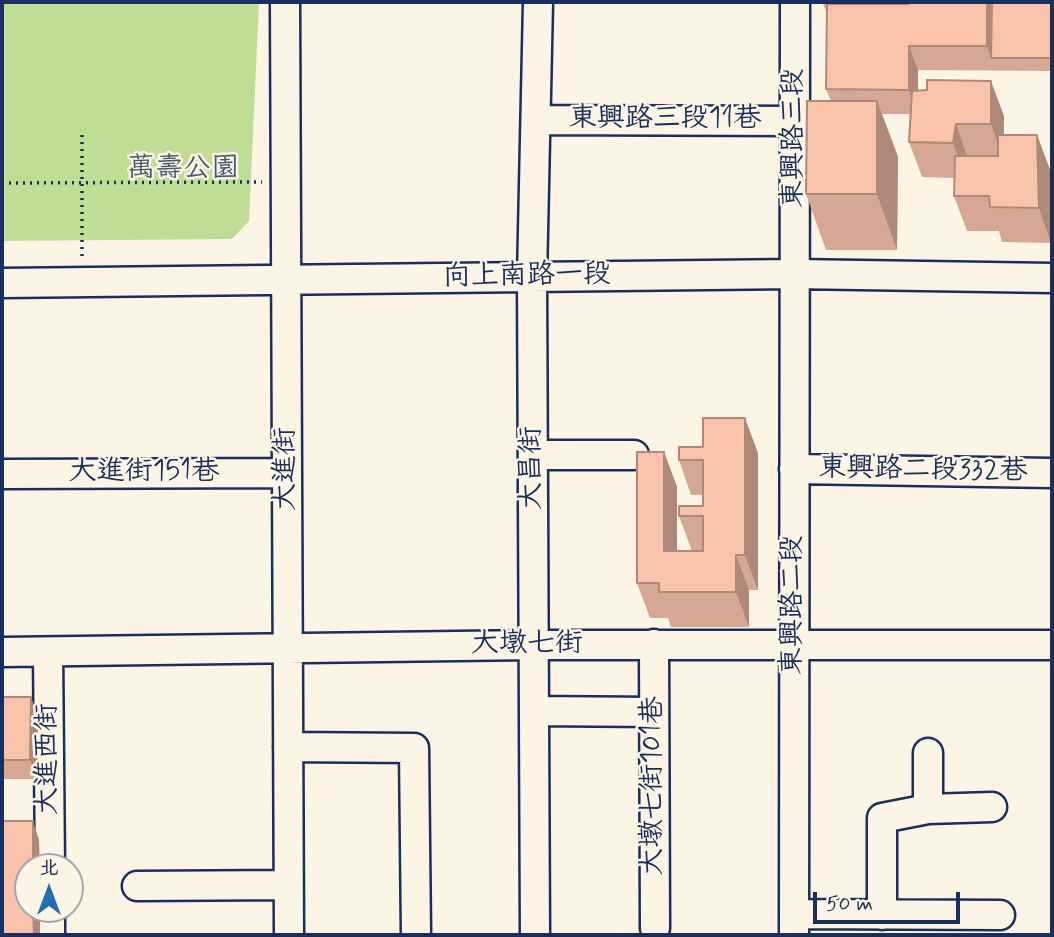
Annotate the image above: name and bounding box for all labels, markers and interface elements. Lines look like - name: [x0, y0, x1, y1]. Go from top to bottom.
- street label: 東興路三段: [778, 68, 812, 208]
- street label: 東興路三段11巷: [569, 103, 761, 137]
- park label: 萬壽公園: [127, 153, 239, 187]
- street label: 向上南路一段: [443, 259, 611, 295]
- street label: 大昌街: [516, 426, 550, 510]
- street label: 大進街: [270, 427, 304, 511]
- street label: 東興路二段332巷: [818, 452, 1028, 490]
- street label: 大進街151巷: [69, 456, 219, 490]
- street label: 東興路二段: [777, 535, 811, 675]
- street label: 大墩七街: [471, 628, 583, 662]
- street label: 大墩七街101巷: [637, 696, 671, 876]
- street label: 大進西街: [32, 703, 66, 815]
- north arrow: [14, 853, 84, 923]
- text: 北: [39, 856, 59, 881]
- scale bar: [816, 878, 963, 922]
- text: 50 m: [826, 890, 873, 918]

